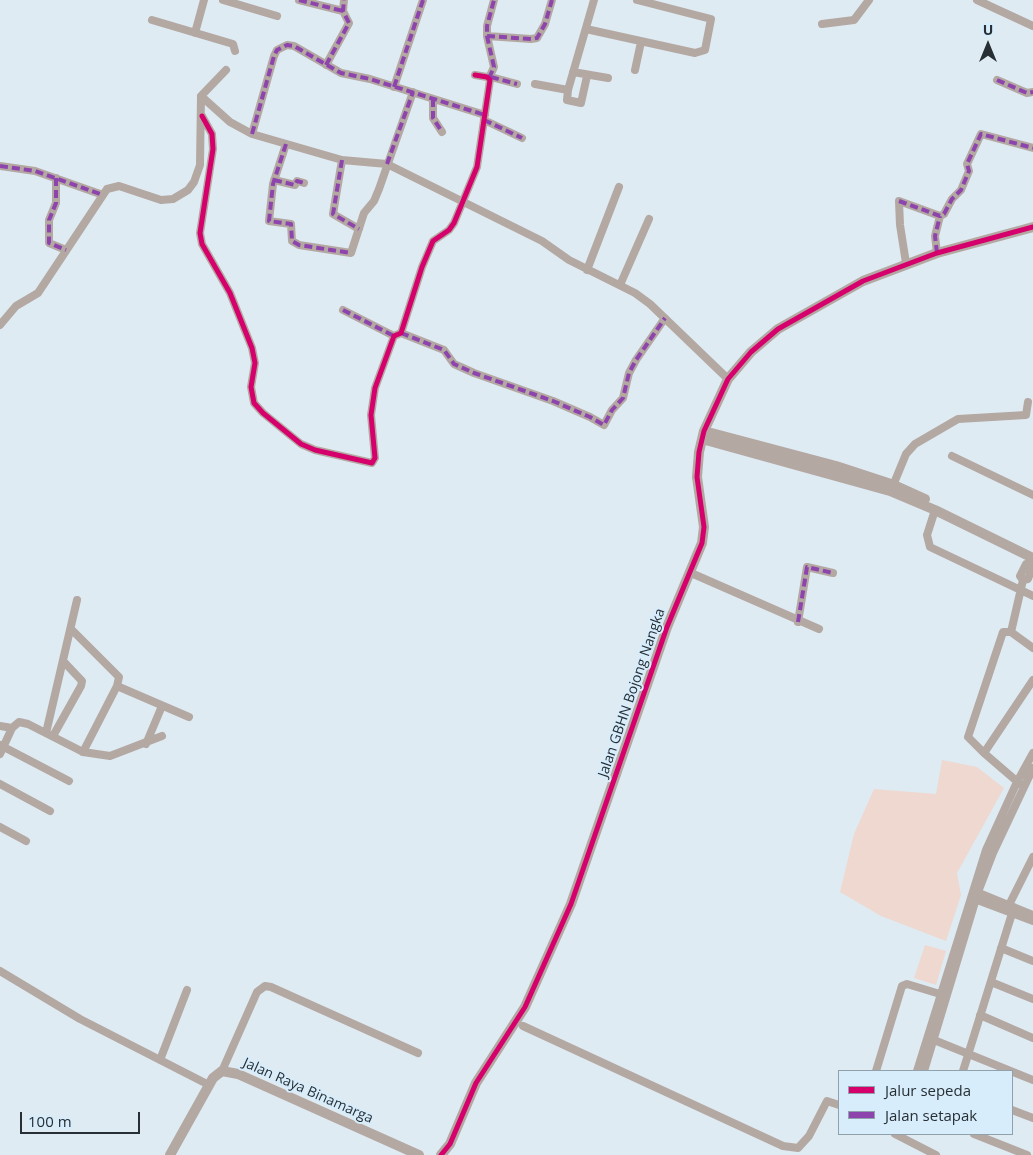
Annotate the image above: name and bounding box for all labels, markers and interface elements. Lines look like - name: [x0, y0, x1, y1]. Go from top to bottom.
- north arrow: [963, 20, 1013, 70]
- text: U: [983, 20, 993, 39]
- street label: Jalan GBHN Bojong Nangka: [595, 606, 669, 780]
- street label: Jalan Raya Binamarga: [240, 1055, 376, 1127]
- legend: [838, 1070, 1013, 1135]
- text: Jalur sepeda: [885, 1080, 971, 1100]
- scale bar: [22, 1102, 142, 1134]
- text: Jalan setapak: [885, 1105, 977, 1125]
- text: 100 m: [28, 1111, 72, 1131]

